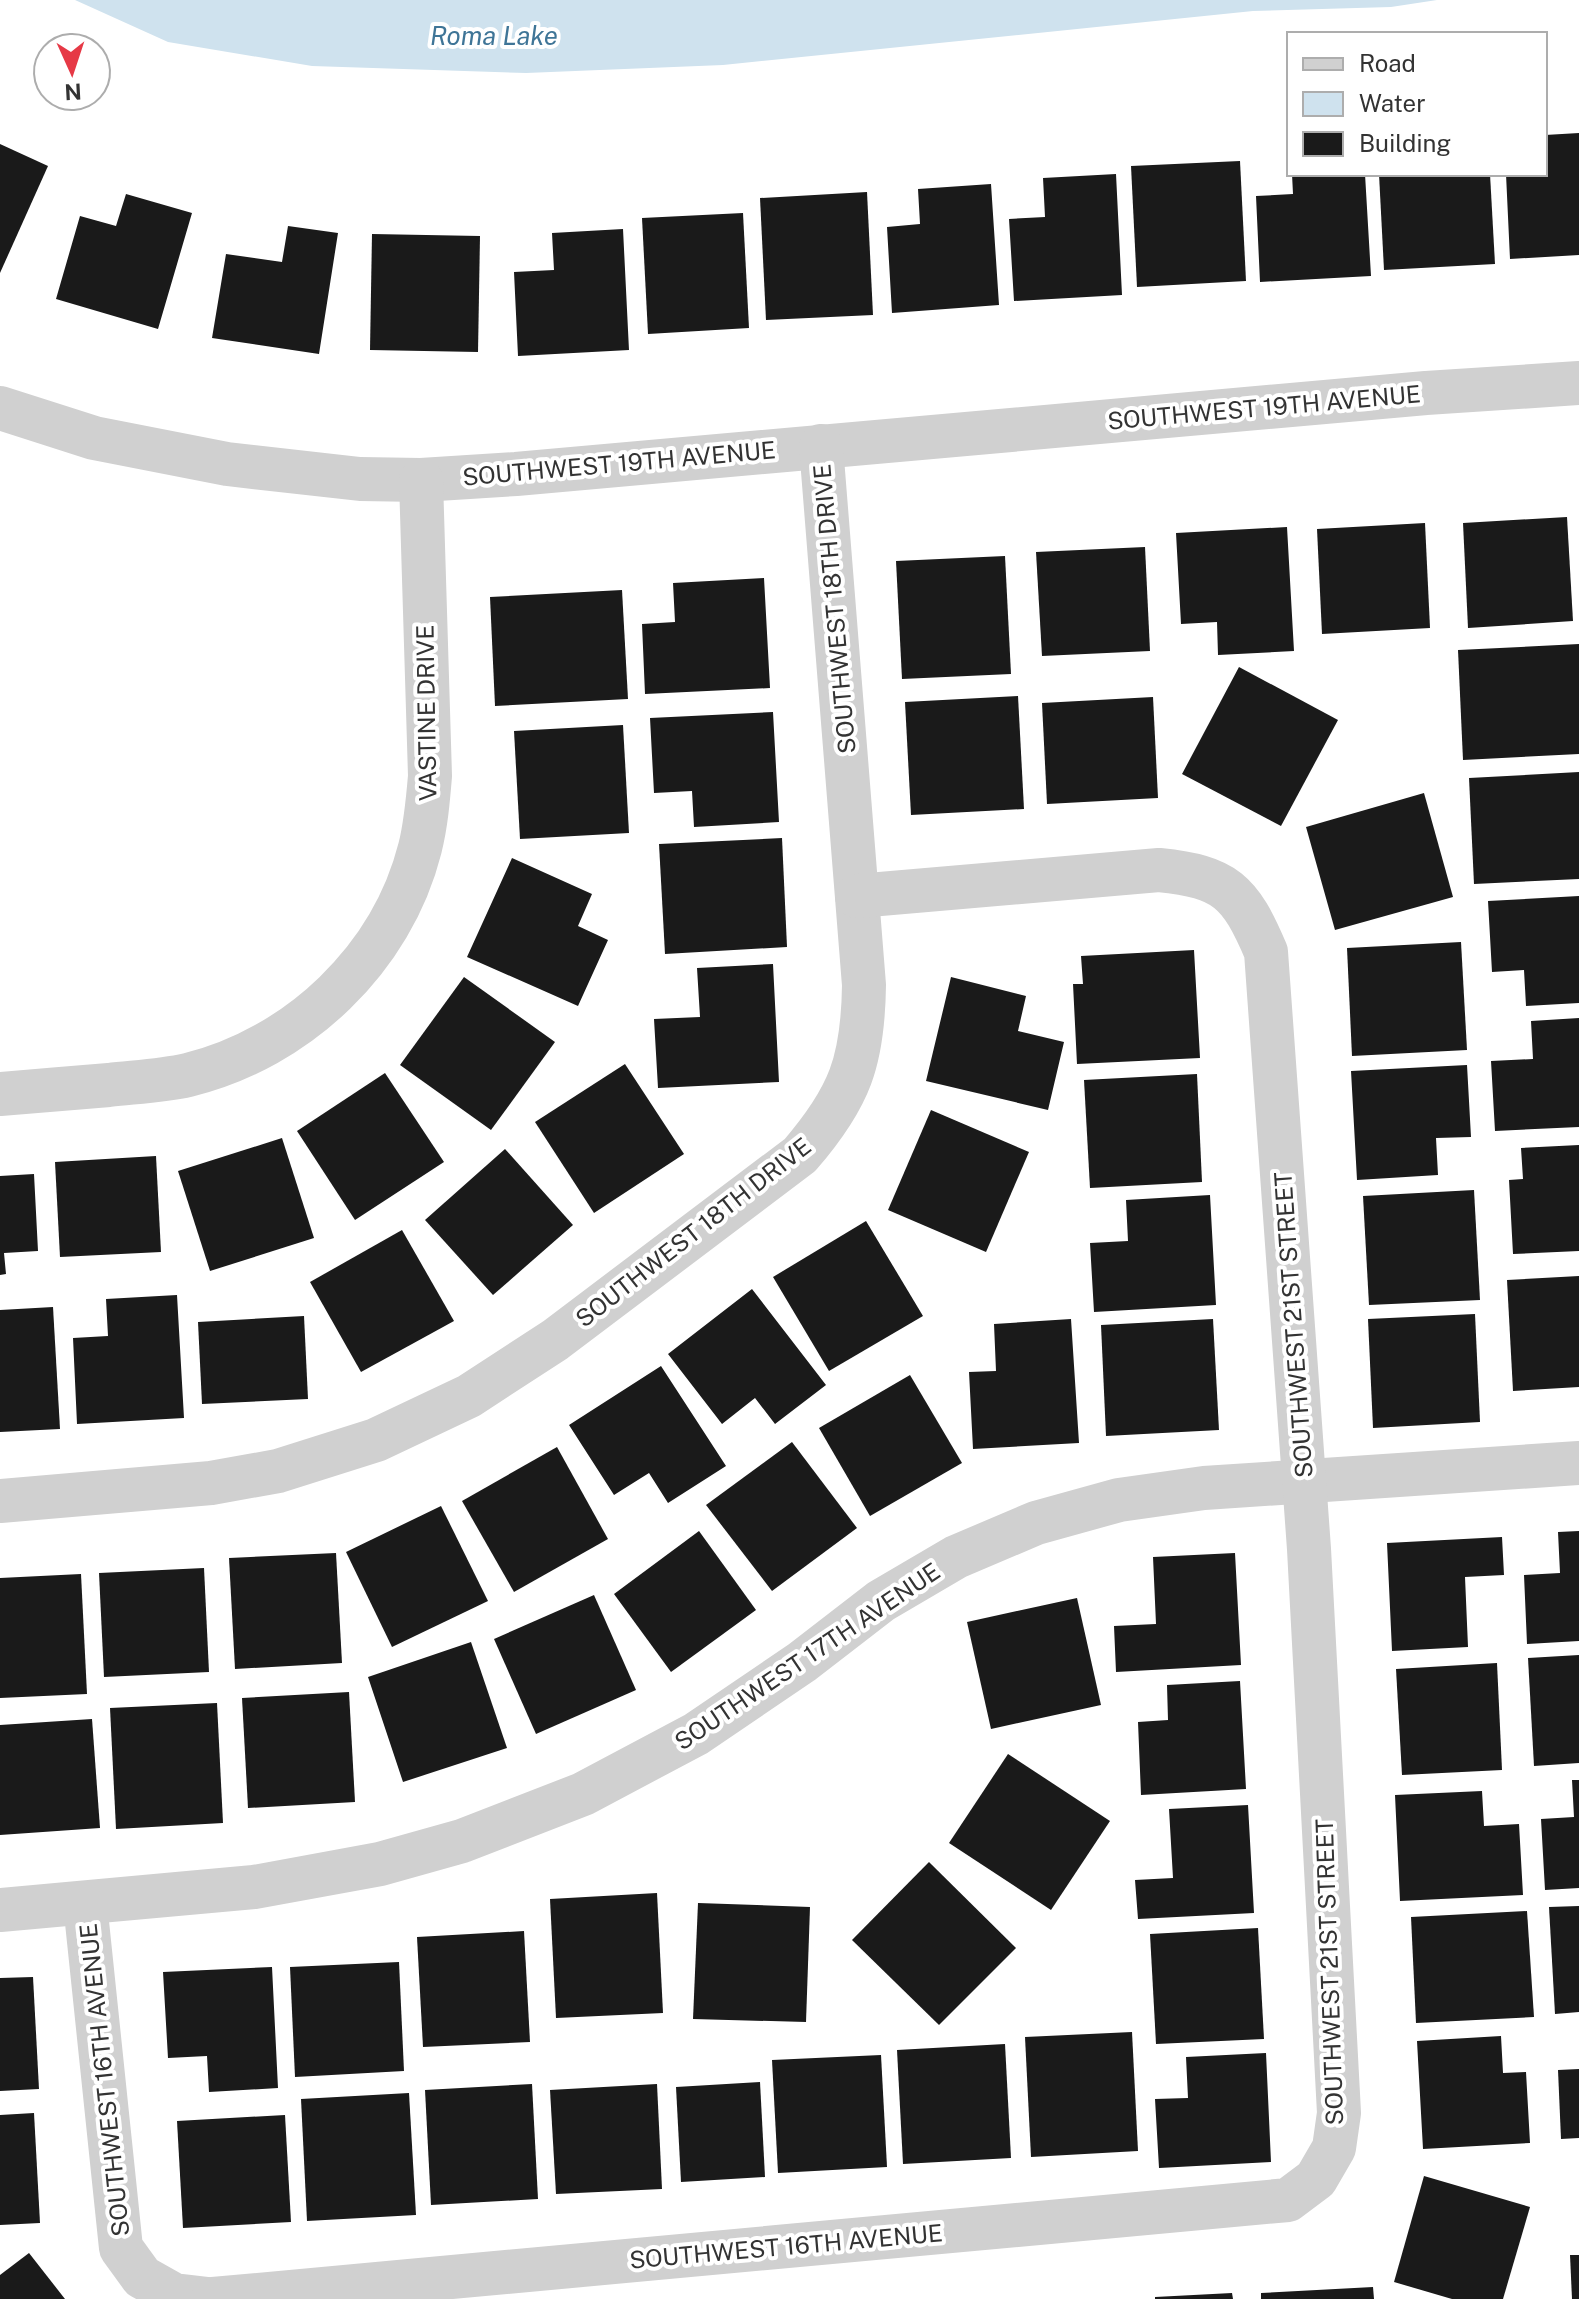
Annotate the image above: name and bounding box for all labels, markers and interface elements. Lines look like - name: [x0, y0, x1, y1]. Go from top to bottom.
- water label: Roma Lake: [430, 20, 558, 51]
- north arrow: [32, 32, 112, 112]
- legend: [1287, 32, 1547, 176]
- text: Road: [1359, 49, 1416, 77]
- text: N: [64, 79, 82, 105]
- text: Water: [1359, 89, 1426, 117]
- text: Building: [1359, 129, 1451, 157]
- street label: SOUTHWEST 19TH AVENUE: [1106, 379, 1422, 435]
- street label: SOUTHWEST 19TH AVENUE: [461, 435, 777, 491]
- street label: SOUTHWEST 18TH DRIVE: [807, 463, 861, 755]
- street label: VASTINE DRIVE: [410, 625, 442, 801]
- street label: SOUTHWEST 18TH DRIVE: [570, 1132, 816, 1332]
- street label: SOUTHWEST 21ST STREET: [1268, 1171, 1318, 1479]
- street label: SOUTHWEST 17TH AVENUE: [669, 1557, 945, 1755]
- street label: SOUTHWEST 21ST STREET: [1310, 1818, 1348, 2126]
- street label: SOUTHWEST 16TH AVENUE: [74, 1922, 134, 2238]
- street label: SOUTHWEST 16TH AVENUE: [628, 2218, 944, 2274]

